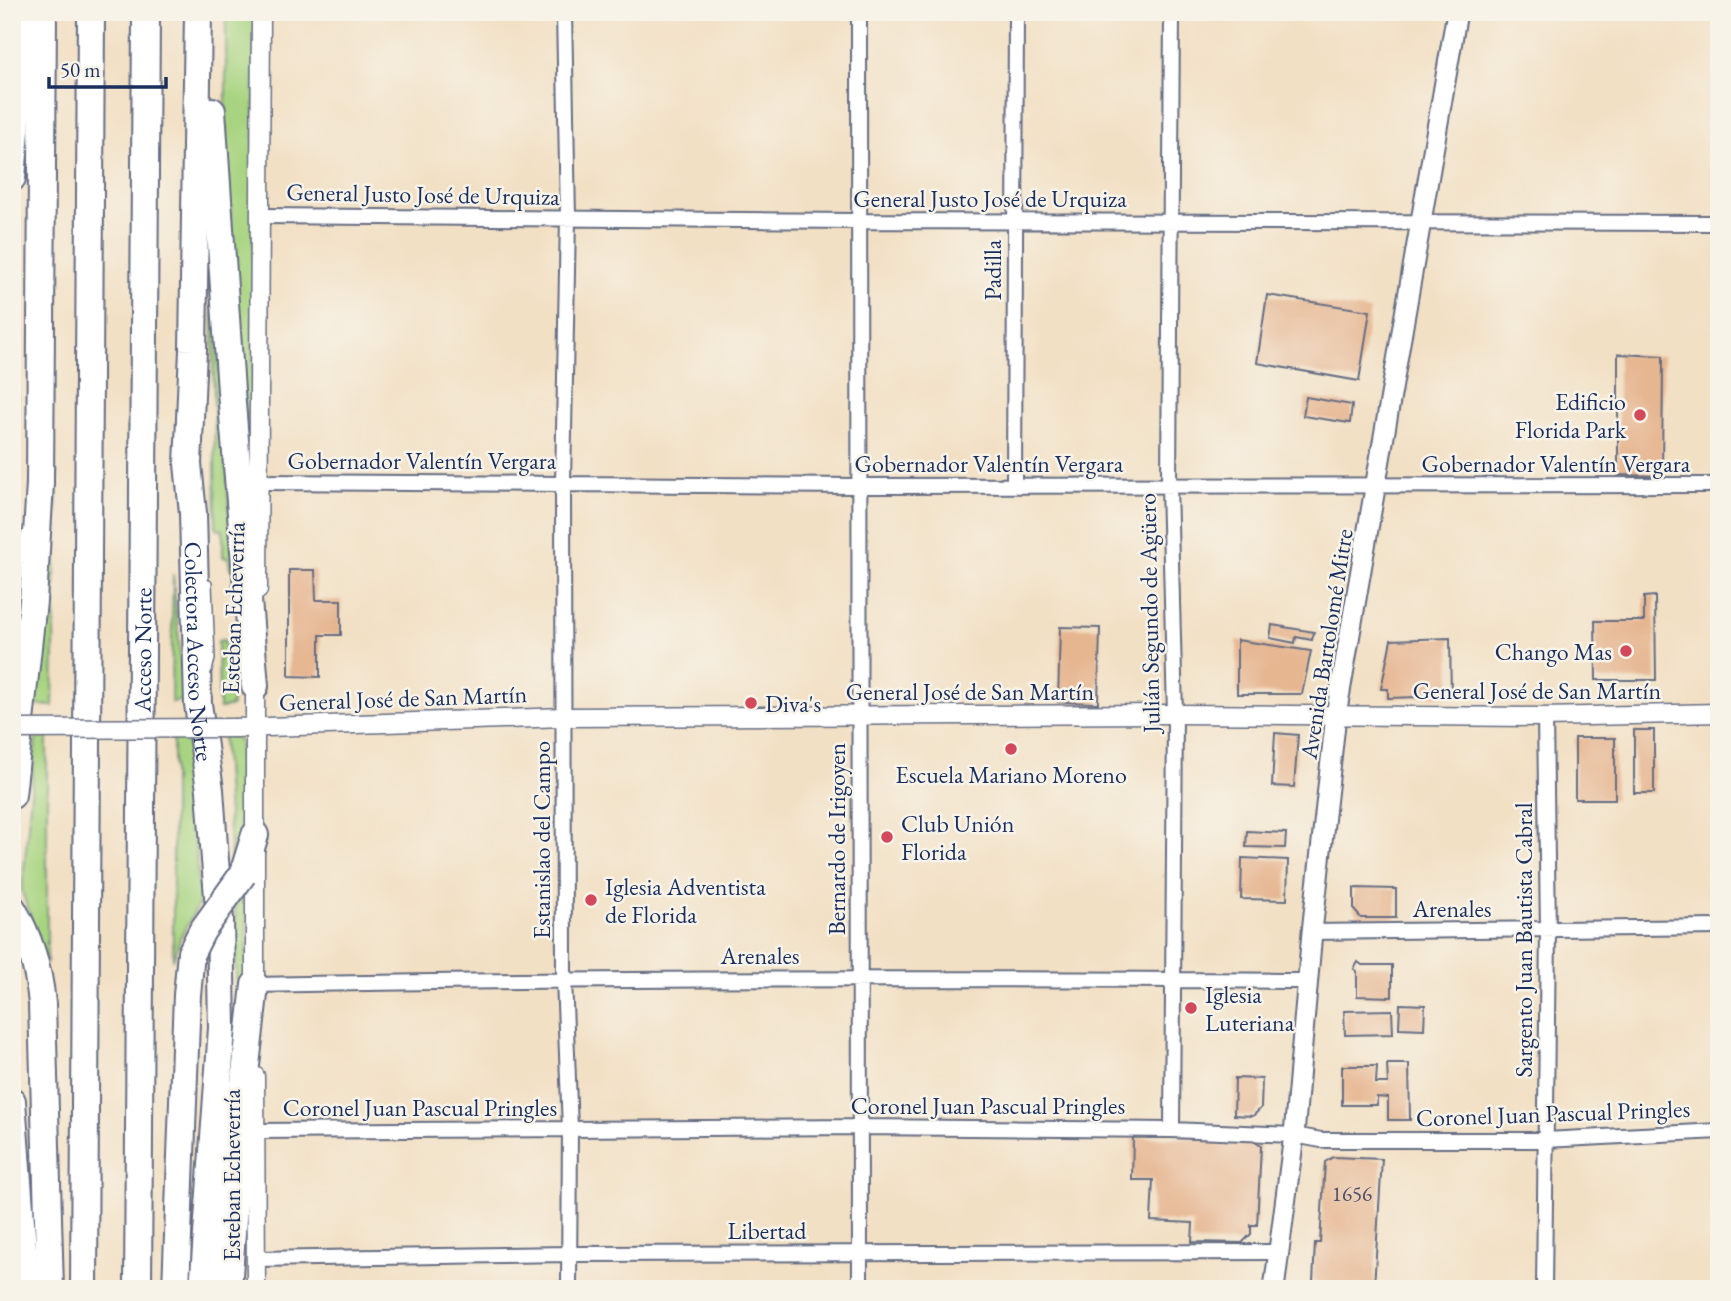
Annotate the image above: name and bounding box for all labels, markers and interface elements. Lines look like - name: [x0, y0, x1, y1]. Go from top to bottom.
- scale bar: [49, 46, 166, 90]
- text: 50 m: [60, 56, 101, 83]
- street label: General Justo José de Urquiza: [286, 176, 560, 212]
- street label: General Justo José de Urquiza: [853, 183, 1127, 214]
- street label: Padilla: [977, 239, 1008, 300]
- place label: Edificio Florida Park: [1515, 386, 1627, 445]
- marker: Edificio Florida Park: [1632, 407, 1648, 423]
- street label: Gobernador Valentín Vergara: [288, 445, 557, 476]
- street label: Gobernador Valentín Vergara: [855, 448, 1124, 479]
- street label: Gobernador Valentín Vergara: [1422, 448, 1691, 479]
- street label: Julián Segundo de Agüero: [1131, 493, 1167, 735]
- street label: Esteban Echeverría: [215, 521, 252, 695]
- street label: Avenida Bartolomé Mitre: [1292, 527, 1360, 762]
- street label: Colectora Acceso Norte: [178, 541, 221, 763]
- street label: Acceso Norte: [126, 587, 158, 714]
- place label: Chango Mas: [1495, 636, 1612, 667]
- marker: Chango Mas: [1618, 643, 1634, 659]
- street label: General José de San Martín: [1413, 675, 1661, 706]
- street label: General José de San Martín: [846, 676, 1094, 707]
- street label: General José de San Martín: [278, 678, 528, 718]
- place label: Diva's: [765, 688, 821, 719]
- marker: Diva's: [743, 695, 759, 711]
- street label: Estanislao del Campo: [526, 741, 557, 939]
- marker: Escuela Mariano Moreno: [1003, 741, 1019, 757]
- street label: Bernardo de Irigoyen: [821, 742, 852, 935]
- place label: Escuela Mariano Moreno: [895, 759, 1127, 790]
- street label: Sargento Juan Bautista Cabral: [1508, 802, 1539, 1078]
- place label: Club Unión Florida: [901, 808, 1015, 867]
- marker: Club Unión Florida: [879, 829, 895, 845]
- place label: Iglesia Adventista de Florida: [605, 871, 766, 930]
- marker: Iglesia Adventista de Florida: [583, 892, 599, 908]
- street label: Arenales: [1411, 893, 1492, 924]
- street label: Arenales: [719, 940, 800, 971]
- place label: Iglesia Luteriana: [1205, 979, 1295, 1038]
- marker: Iglesia Luteriana: [1183, 1000, 1199, 1016]
- street label: Esteban Echeverría: [216, 1088, 247, 1261]
- street label: Coronel Juan Pascual Pringles: [851, 1090, 1125, 1121]
- street label: Coronel Juan Pascual Pringles: [283, 1092, 557, 1123]
- street label: Coronel Juan Pascual Pringles: [1415, 1093, 1691, 1133]
- house number: 1656: [1332, 1180, 1372, 1207]
- street label: Libertad: [728, 1215, 807, 1246]

